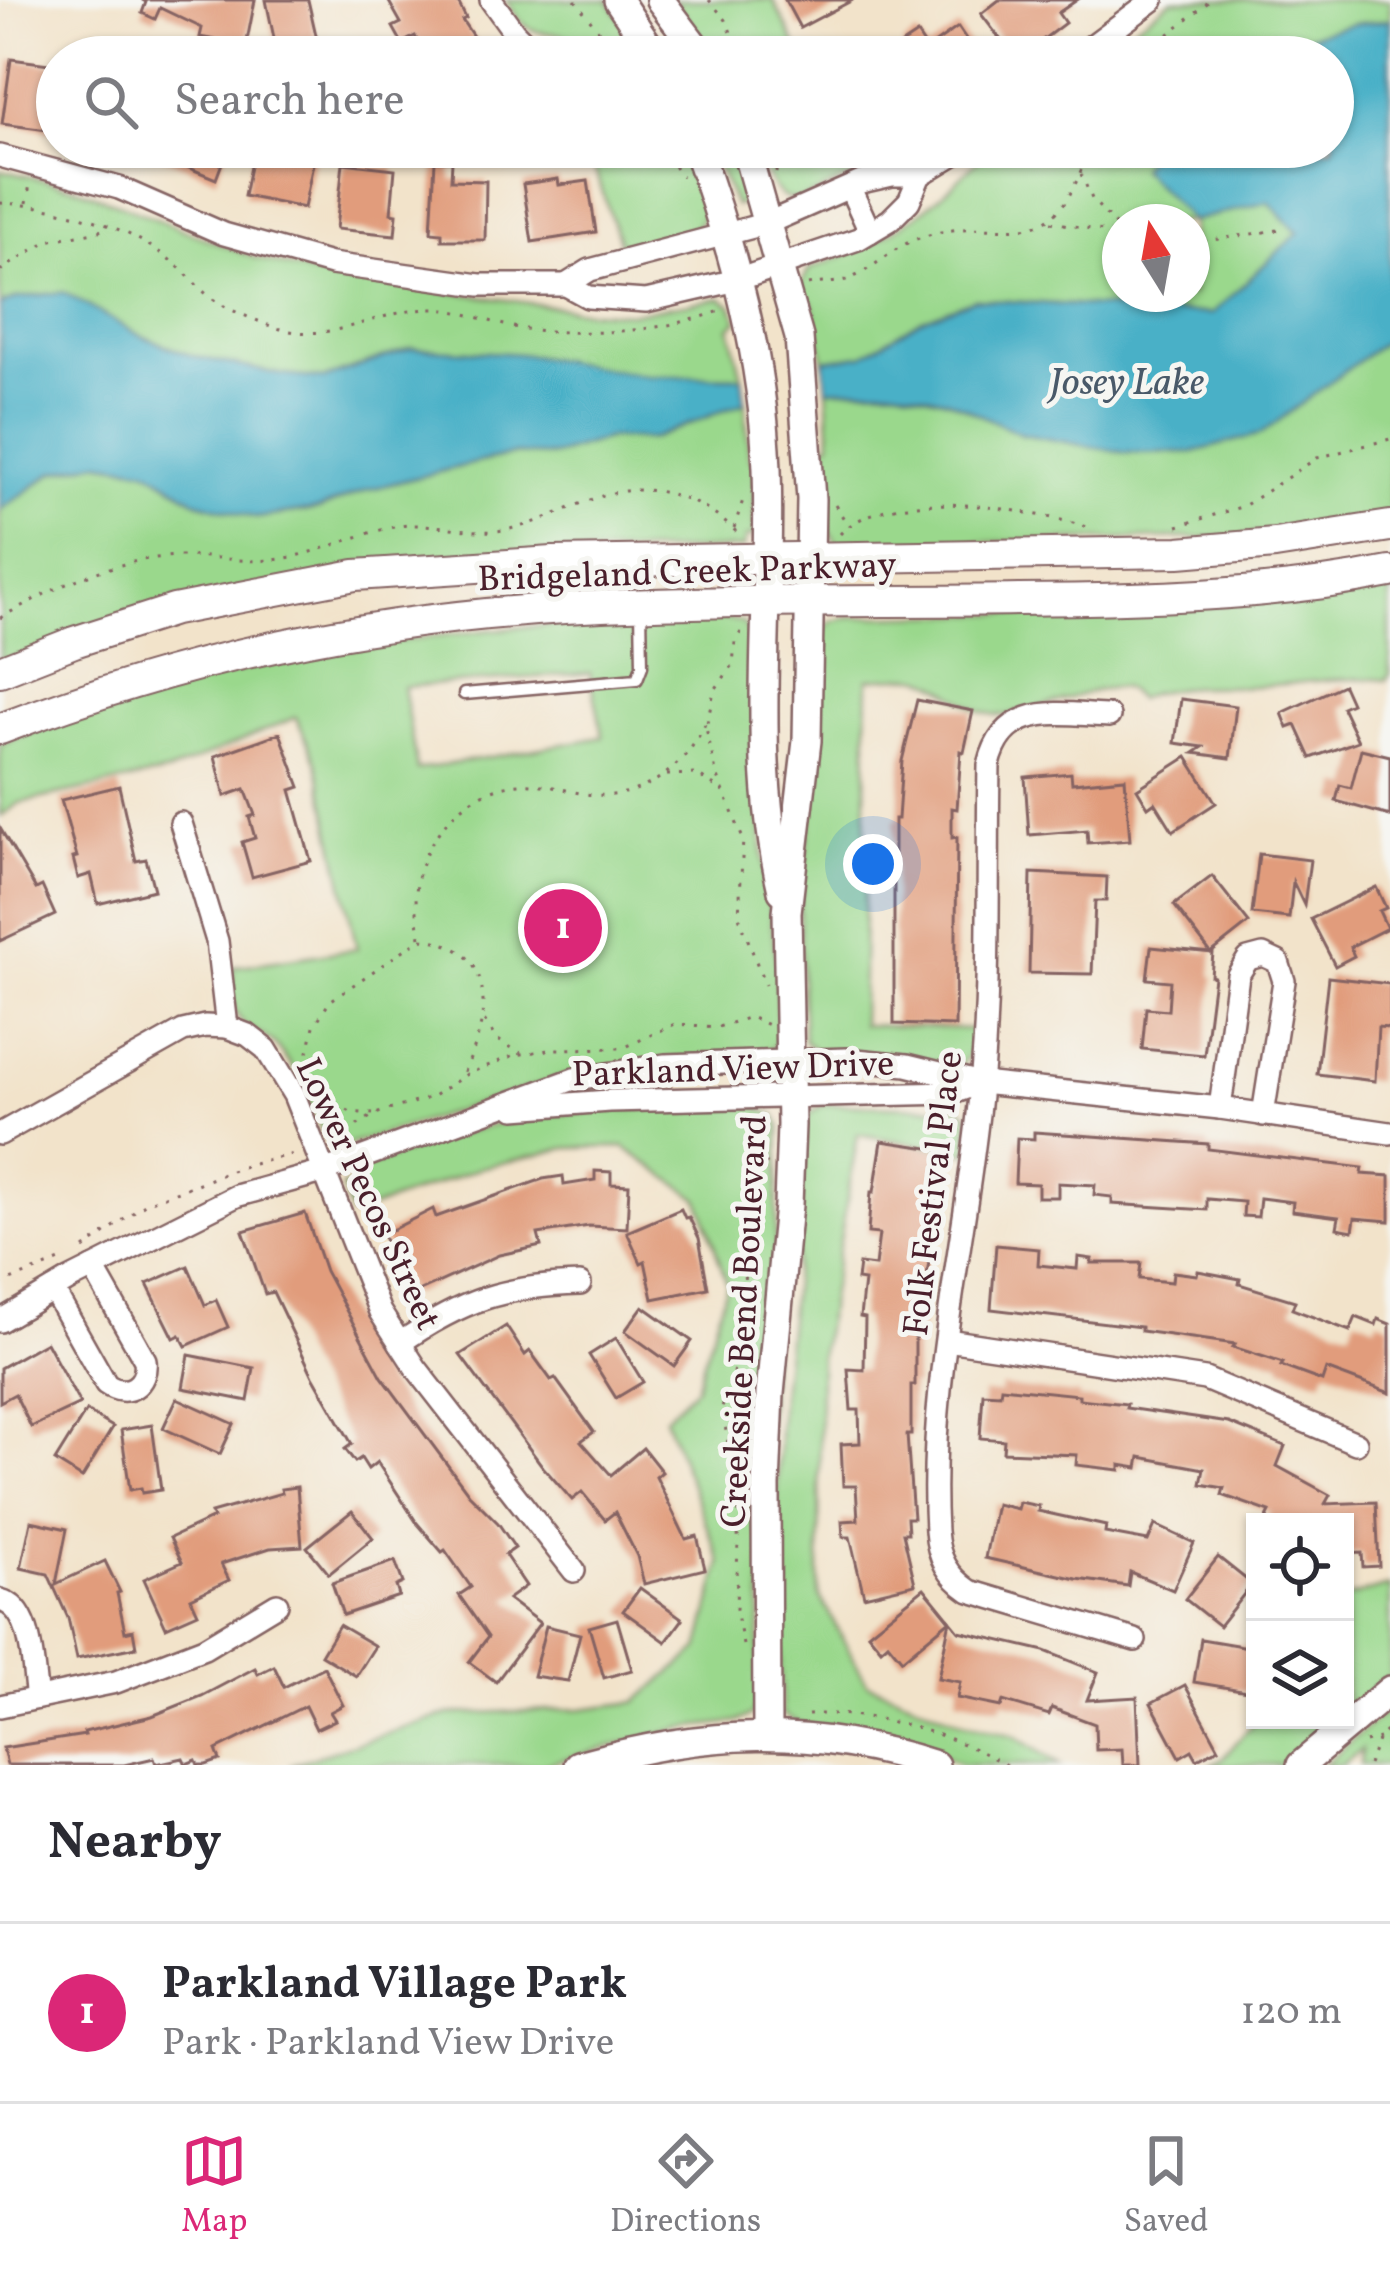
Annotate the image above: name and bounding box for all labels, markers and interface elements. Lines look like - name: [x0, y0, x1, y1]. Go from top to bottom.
- search box: [36, 36, 1354, 168]
- icon: search: [78, 69, 144, 135]
- text: Search here: [174, 71, 405, 134]
- north arrow: [1102, 204, 1210, 312]
- water label: Josey Lake: [1046, 357, 1204, 411]
- street label: Bridgeland Creek Parkway: [477, 542, 897, 606]
- your location: [843, 834, 903, 894]
- pin: 1: [524, 883, 602, 973]
- street label: Parkland View Drive: [571, 1040, 895, 1102]
- street label: Folk Festival Place: [893, 1048, 977, 1339]
- street label: Lower Pecos Street: [281, 1050, 451, 1339]
- street label: Creekside Bend Boulevard: [710, 1114, 782, 1529]
- map controls: [1246, 1513, 1354, 1729]
- button: locate: [1246, 1513, 1354, 1621]
- button: layers: [1246, 1621, 1354, 1729]
- text: Nearby: [48, 1808, 222, 1879]
- text: Parkland Village Park: [162, 1954, 627, 2017]
- text: 1: [79, 1986, 95, 2040]
- text: 120 m: [1241, 1986, 1342, 2040]
- text: Park · Parkland View Drive: [162, 2017, 614, 2071]
- tab: Map: [181, 2128, 247, 2246]
- tab: Directions: [610, 2128, 761, 2246]
- tab: Saved: [1124, 2128, 1209, 2246]

